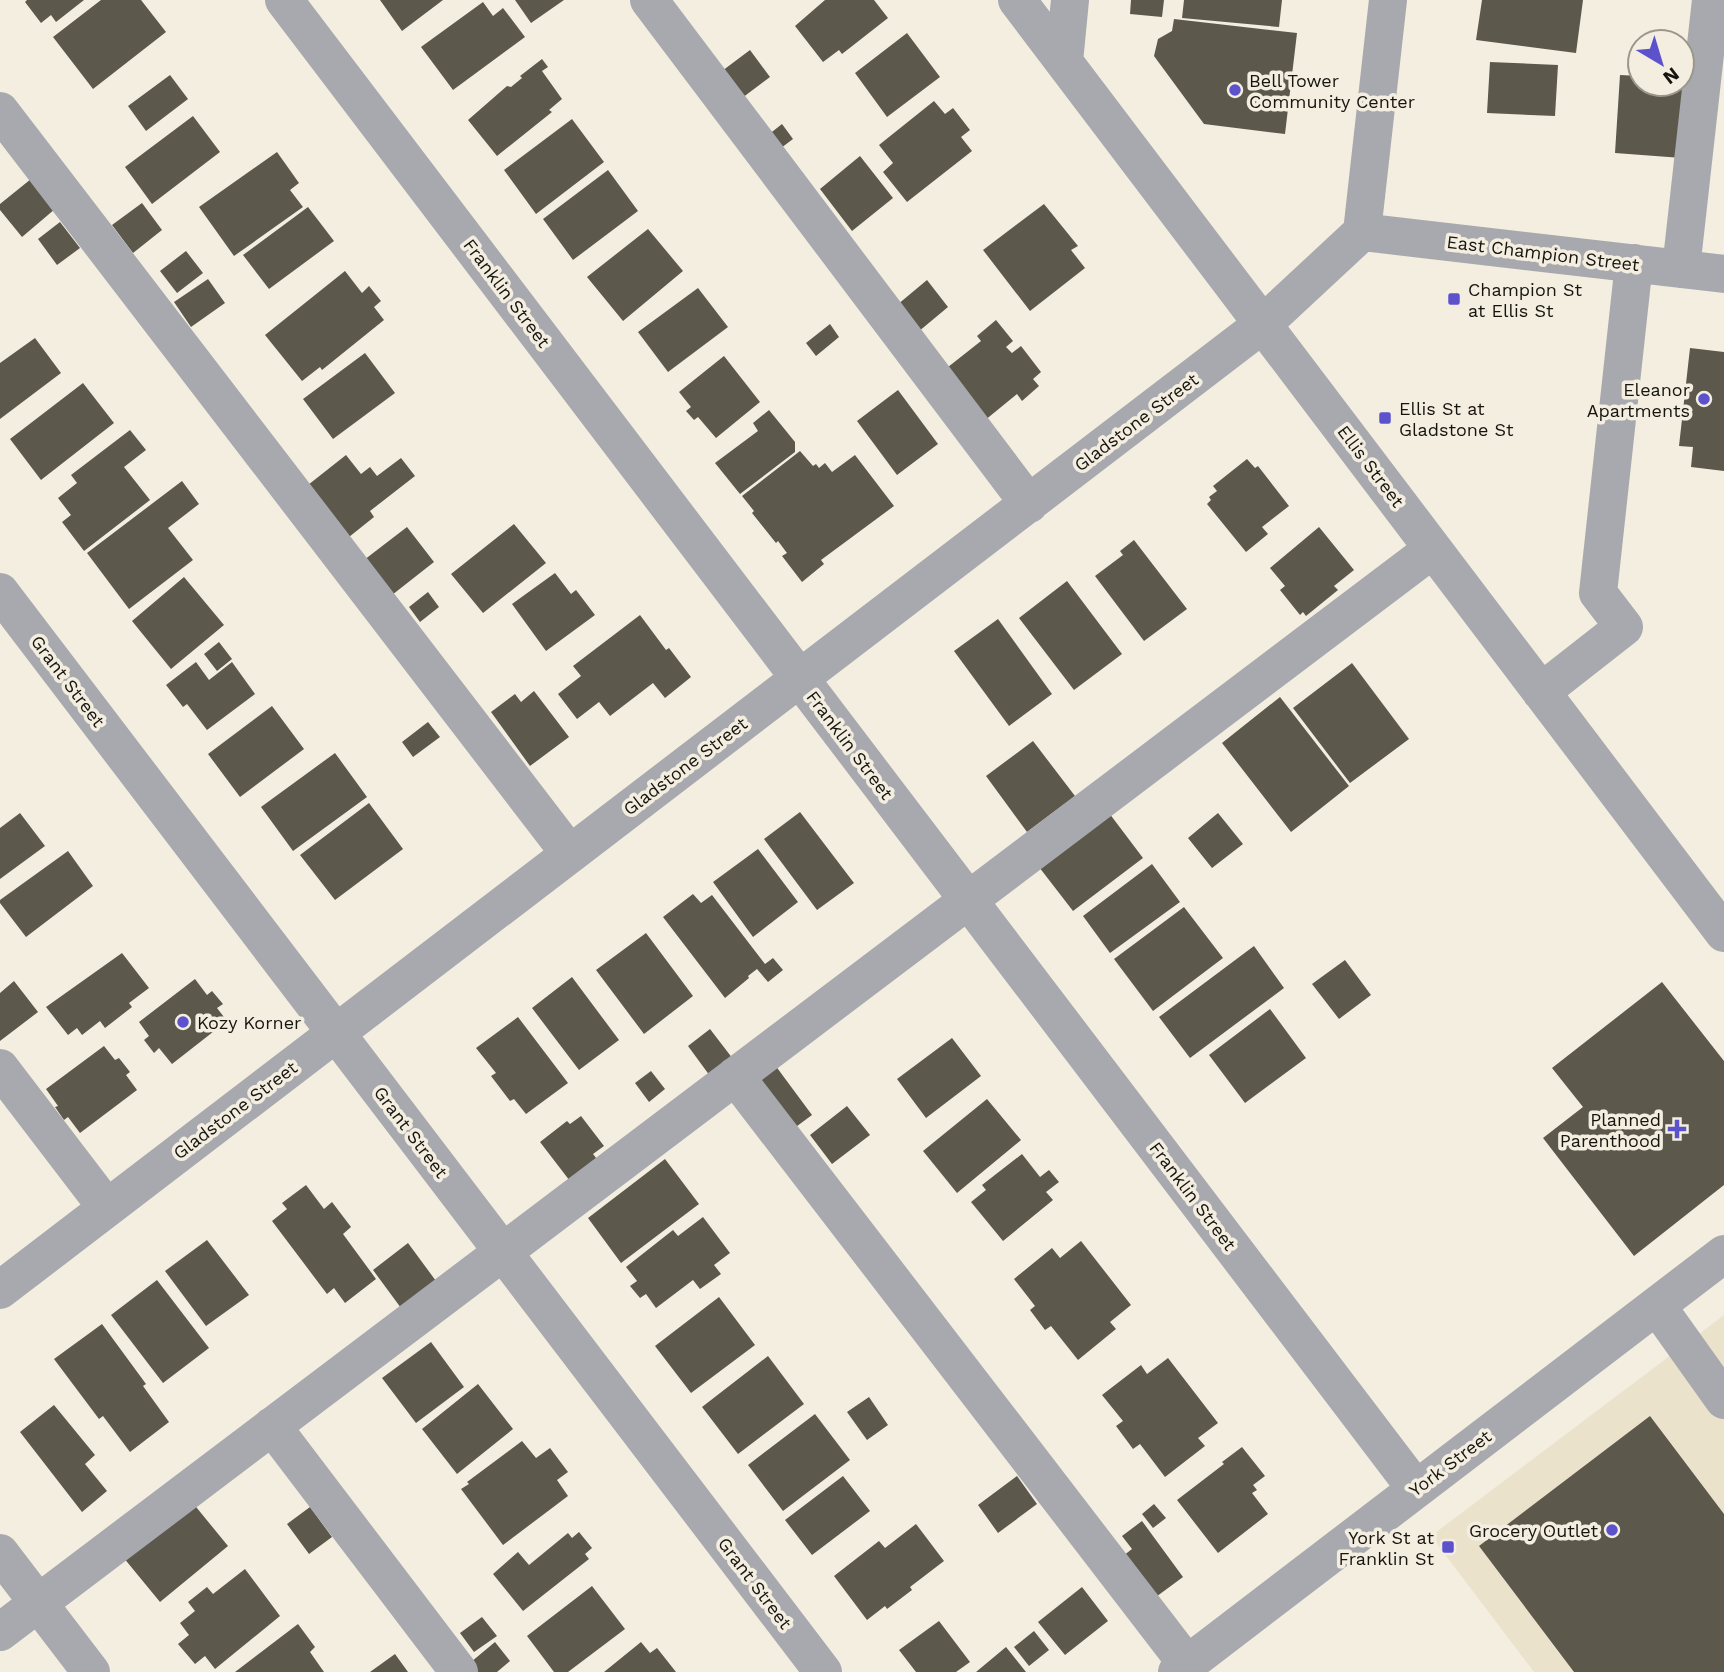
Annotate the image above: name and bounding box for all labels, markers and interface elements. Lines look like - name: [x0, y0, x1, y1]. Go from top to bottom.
- north arrow: [1626, 28, 1696, 98]
- text: N: [1659, 63, 1684, 89]
- place label: Bell Tower Community Center: [1249, 70, 1415, 112]
- marker: Bell Tower Community Center: [1227, 82, 1243, 98]
- street label: East Champion Street: [1445, 231, 1641, 275]
- street label: Franklin Street: [459, 235, 555, 352]
- place label: Champion St at Ellis St: [1468, 279, 1583, 321]
- marker: Champion St at Ellis St: [1446, 291, 1462, 307]
- street label: Gladstone Street: [1070, 368, 1202, 475]
- place label: Eleanor Apartments: [1587, 379, 1690, 421]
- marker: Eleanor Apartments: [1696, 391, 1712, 407]
- place label: Ellis St at Gladstone St: [1399, 398, 1514, 440]
- marker: Ellis St at Gladstone St: [1377, 410, 1393, 426]
- street label: Ellis Street: [1333, 421, 1409, 511]
- street label: Grant Street: [27, 631, 110, 731]
- street label: Franklin Street: [802, 687, 898, 804]
- street label: Gladstone Street: [619, 712, 751, 819]
- place label: Kozy Korner: [197, 1012, 301, 1033]
- marker: Kozy Korner: [175, 1014, 191, 1030]
- street label: Gladstone Street: [169, 1056, 301, 1163]
- street label: Grant Street: [370, 1082, 453, 1182]
- place label: Planned Parenthood: [1560, 1109, 1661, 1151]
- marker: Planned Parenthood: [1667, 1119, 1687, 1139]
- street label: Franklin Street: [1145, 1138, 1241, 1255]
- street label: York Street: [1405, 1425, 1496, 1501]
- place label: Grocery Outlet: [1469, 1520, 1598, 1541]
- marker: Grocery Outlet: [1604, 1522, 1620, 1538]
- place label: York St at Franklin St: [1338, 1527, 1434, 1569]
- street label: Grant Street: [714, 1533, 797, 1633]
- marker: York St at Franklin St: [1440, 1539, 1456, 1555]

